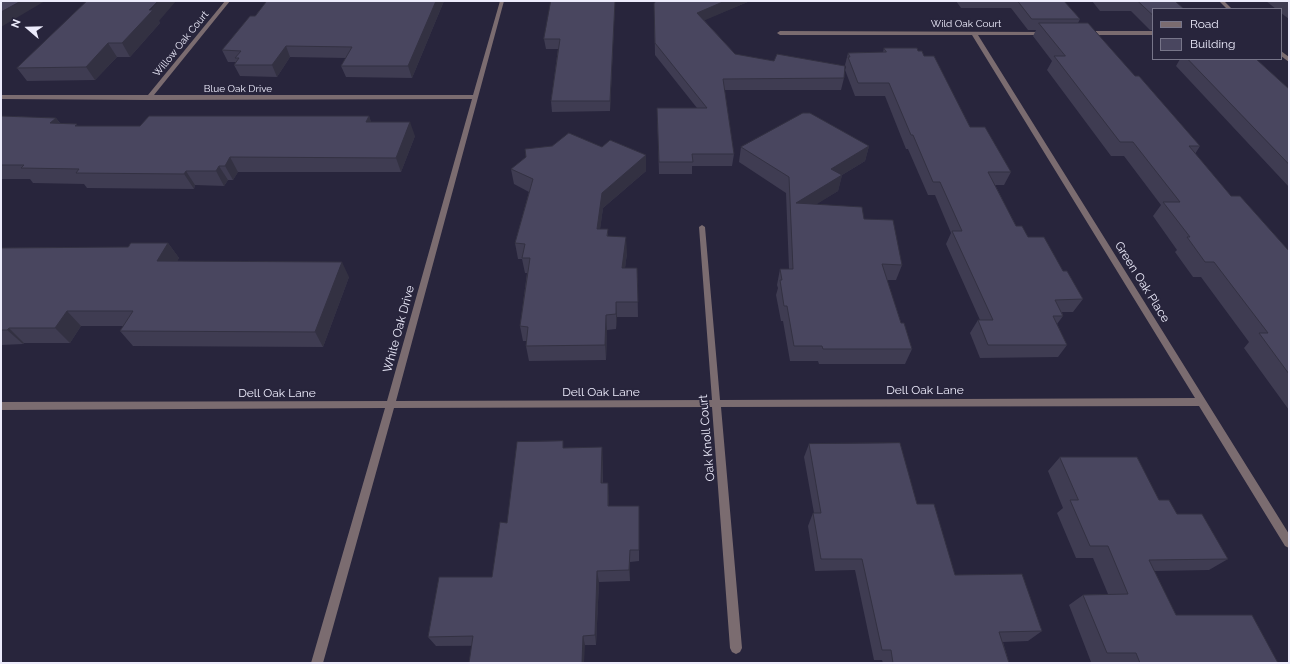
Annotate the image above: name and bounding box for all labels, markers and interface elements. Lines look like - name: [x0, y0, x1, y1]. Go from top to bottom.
- north arrow: [8, 8, 48, 48]
- legend: [1152, 8, 1282, 60]
- street label: Willow Oak Court: [151, 9, 211, 79]
- text: Road: [1190, 17, 1219, 31]
- text: N: [9, 18, 24, 30]
- street label: Wild Oak Court: [931, 18, 1001, 30]
- text: Building: [1190, 37, 1236, 51]
- street label: Blue Oak Drive: [204, 83, 272, 95]
- street label: Green Oak Place: [1111, 239, 1173, 325]
- street label: White Oak Drive: [380, 284, 418, 374]
- street label: Dell Oak Lane: [886, 383, 964, 397]
- street label: Dell Oak Lane: [562, 385, 640, 399]
- street label: Dell Oak Lane: [238, 386, 316, 400]
- street label: Oak Knoll Court: [696, 394, 718, 482]

